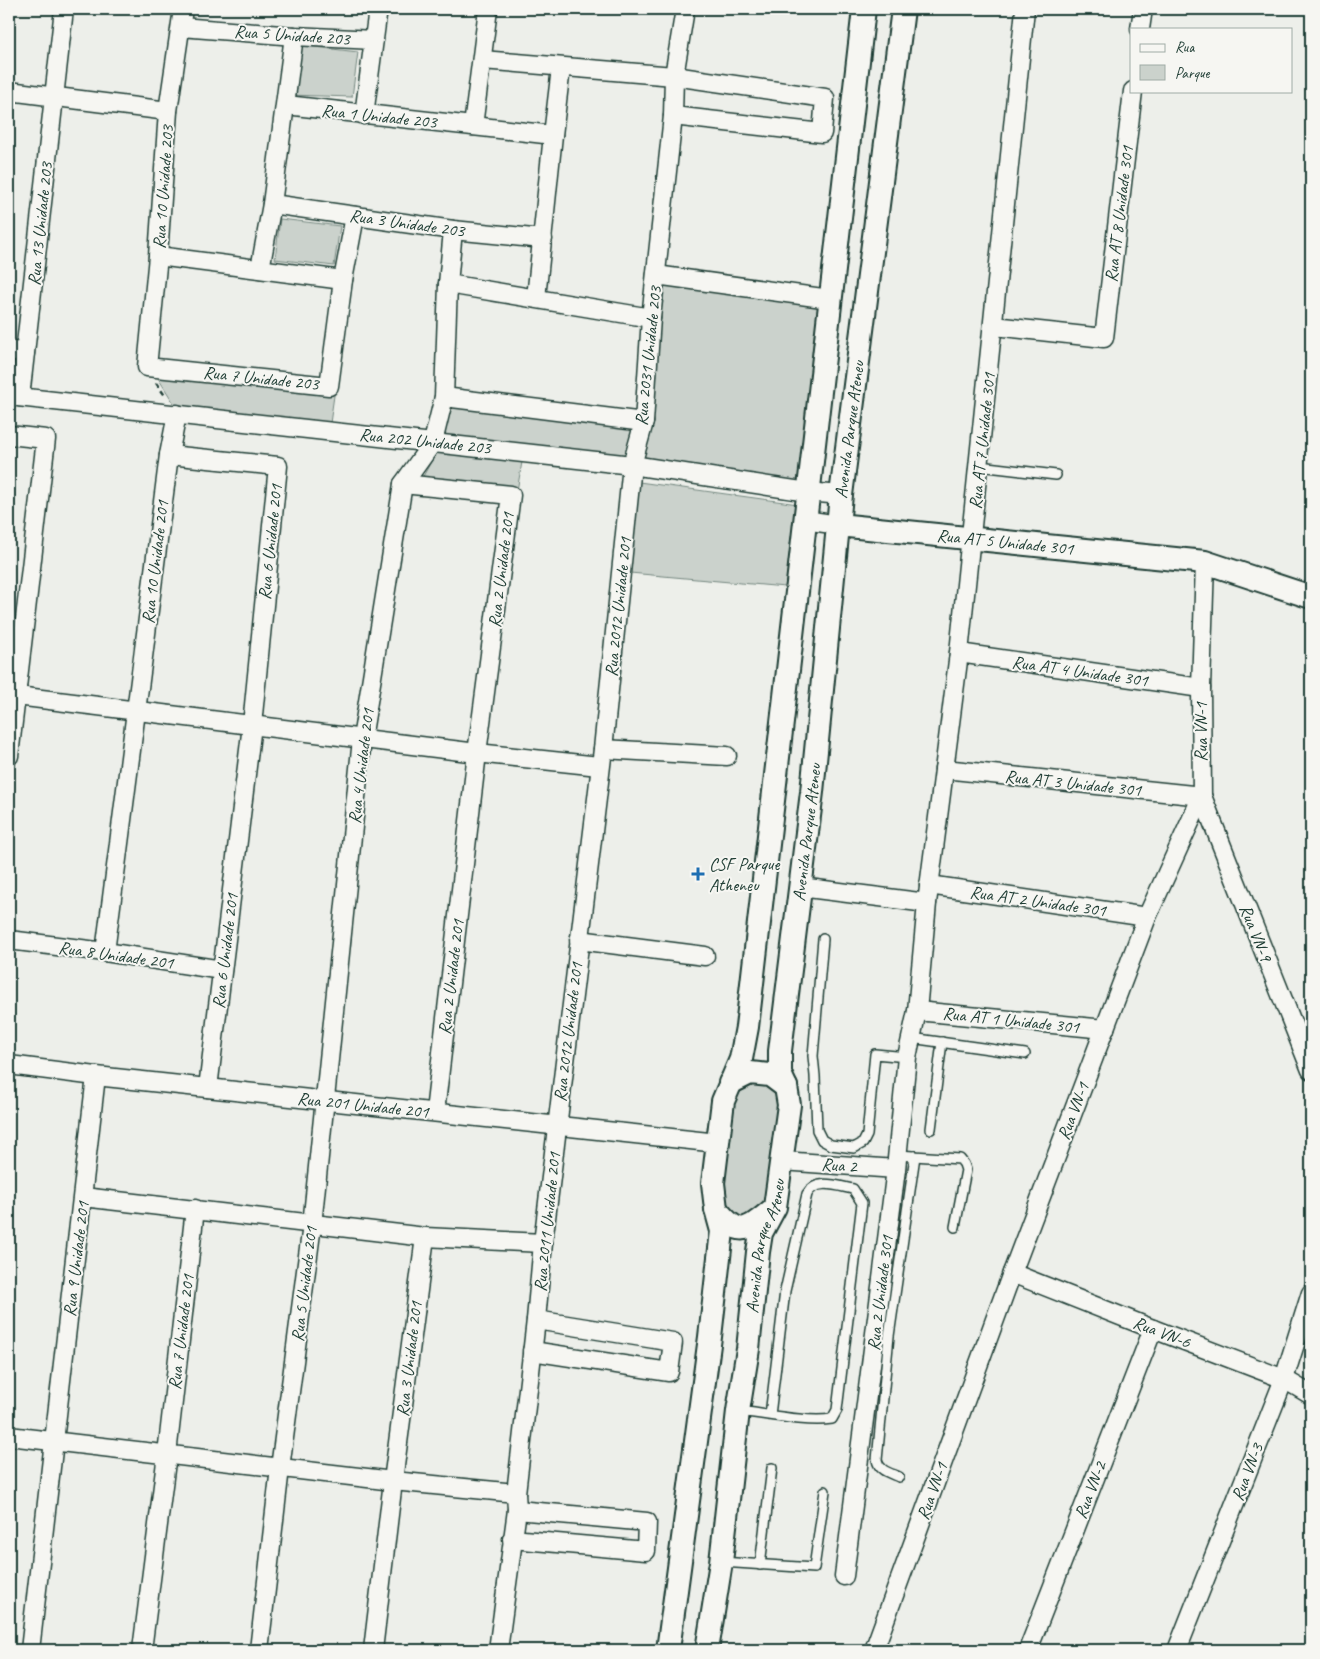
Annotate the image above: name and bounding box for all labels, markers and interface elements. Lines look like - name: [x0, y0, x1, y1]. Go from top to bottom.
- street label: Rua 5 Unidade 203: [233, 20, 352, 50]
- legend: [1130, 28, 1292, 92]
- text: Rua: [1175, 38, 1195, 57]
- text: Parque: [1175, 64, 1211, 83]
- street label: Rua 1 Unidade 203: [320, 99, 440, 133]
- street label: Rua 10 Unidade 203: [148, 123, 178, 250]
- street label: Rua AT 8 Unidade 301: [1100, 144, 1138, 283]
- street label: Rua 13 Unidade 203: [23, 159, 58, 287]
- street label: Rua 3 Unidade 203: [348, 204, 468, 242]
- street label: Rua 2031 Unidade 203: [630, 283, 666, 427]
- street label: Avenida Parque Ateneu: [830, 358, 869, 500]
- street label: Rua 7 Unidade 203: [202, 361, 322, 395]
- street label: Rua AT 7 Unidade 301: [964, 371, 1000, 510]
- street label: Rua 202 Unidade 203: [358, 423, 494, 459]
- street label: Rua 6 Unidade 201: [253, 482, 287, 601]
- street label: Rua 10 Unidade 201: [137, 498, 174, 625]
- street label: Rua 2 Unidade 201: [483, 510, 519, 629]
- street label: Rua AT 5 Unidade 301: [936, 524, 1075, 560]
- street label: Rua 2012 Unidade 201: [600, 535, 636, 678]
- street label: Rua AT 4 Unidade 301: [1011, 651, 1150, 692]
- street label: Rua VN-1: [1190, 701, 1212, 762]
- street label: Rua 4 Unidade 201: [343, 706, 379, 825]
- street label: Avenida Parque Ateneu: [788, 761, 826, 902]
- street label: Rua AT 3 Unidade 301: [1004, 765, 1143, 801]
- place label: CSF Parque Atheneu: [709, 853, 781, 896]
- marker: CSF Parque Atheneu: [691, 867, 705, 881]
- street label: Rua AT 2 Unidade 301: [969, 881, 1108, 922]
- street label: Rua 6 Unidade 201: [207, 891, 243, 1010]
- street label: Rua VN-9: [1235, 901, 1278, 967]
- street label: Rua 2 Unidade 201: [433, 917, 469, 1036]
- street label: Rua 8 Unidade 201: [57, 936, 176, 974]
- street label: Rua 2012 Unidade 201: [549, 960, 588, 1103]
- street label: Rua AT 1 Unidade 301: [942, 1002, 1081, 1038]
- street label: Rua VN-1: [1052, 1078, 1094, 1143]
- street label: Rua 201 Unidade 201: [296, 1087, 431, 1123]
- street label: Rua 2011 Unidade 201: [529, 1150, 565, 1293]
- street label: Rua 2: [821, 1153, 859, 1177]
- street label: Avenida Parque Ateneu: [741, 1176, 790, 1314]
- street label: Rua 9 Unidade 201: [58, 1199, 94, 1318]
- street label: Rua 5 Unidade 201: [286, 1224, 322, 1343]
- street label: Rua 2 Unidade 301: [862, 1233, 898, 1352]
- street label: Rua 7 Unidade 201: [163, 1272, 199, 1391]
- street label: Rua 3 Unidade 201: [391, 1299, 427, 1418]
- street label: Rua VN-6: [1130, 1311, 1195, 1353]
- street label: Rua VN-3: [1226, 1438, 1269, 1504]
- street label: Rua VN-2: [1069, 1456, 1112, 1522]
- street label: Rua VN-1: [911, 1458, 953, 1523]

